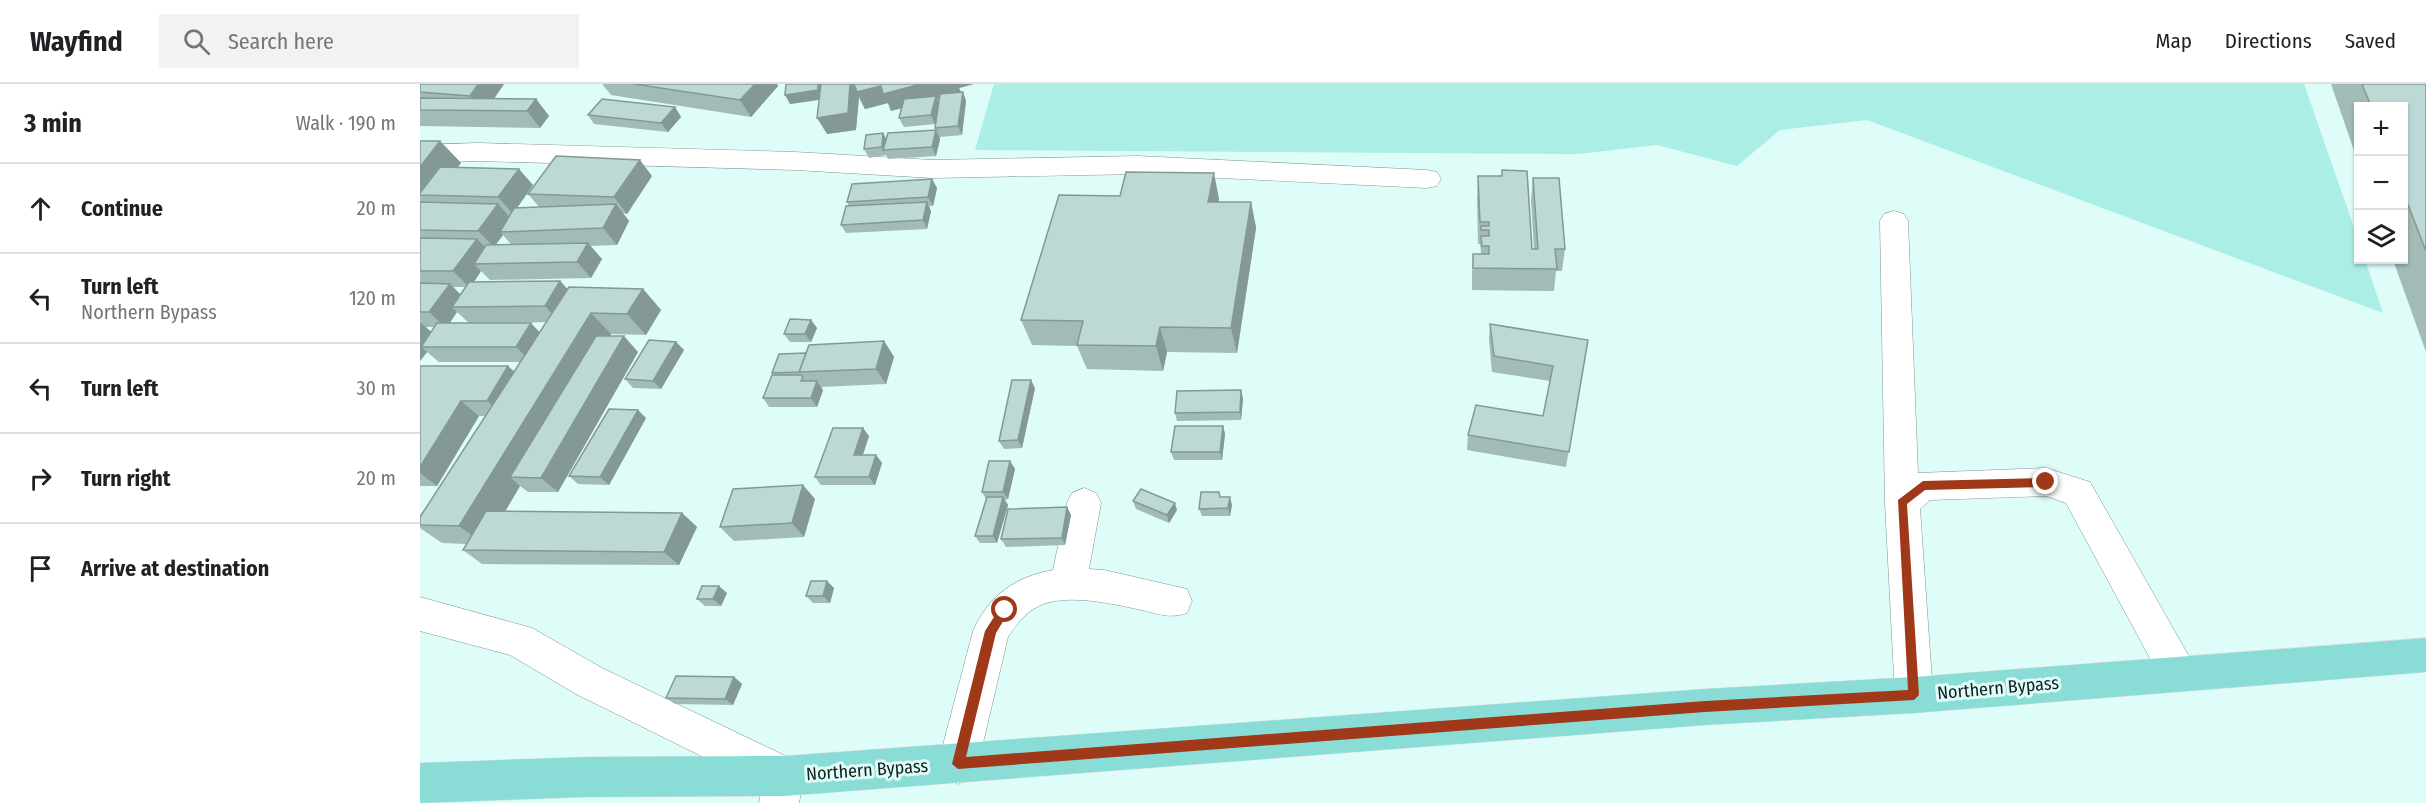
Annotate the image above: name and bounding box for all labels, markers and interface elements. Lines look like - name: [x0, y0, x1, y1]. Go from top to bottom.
- search box: [159, 14, 579, 68]
- text: Wayfind: [30, 25, 123, 58]
- icon: search: [180, 25, 213, 58]
- text: Search here: [228, 28, 334, 55]
- text: Map: [2155, 28, 2192, 54]
- text: Directions: [2225, 28, 2312, 54]
- text: Saved: [2345, 28, 2396, 54]
- map controls: [2354, 102, 2408, 264]
- button: +: [2354, 102, 2408, 156]
- text: 3 min: [24, 108, 82, 139]
- text: Walk · 190 m: [296, 111, 396, 135]
- button: −: [2354, 156, 2408, 210]
- icon: ahead: [24, 192, 57, 225]
- text: Continue: [81, 195, 163, 222]
- text: 20 m: [357, 196, 396, 220]
- button: layers: [2354, 210, 2408, 264]
- text: Turn left: [81, 273, 159, 300]
- icon: left: [24, 282, 57, 315]
- text: 120 m: [349, 286, 396, 310]
- text: Northern Bypass: [81, 300, 217, 324]
- icon: left: [24, 372, 57, 405]
- text: Turn left: [81, 375, 159, 402]
- text: 30 m: [356, 376, 396, 400]
- icon: right: [24, 462, 57, 495]
- text: Turn right: [81, 465, 170, 492]
- text: 20 m: [357, 466, 396, 490]
- route end: [2032, 468, 2058, 494]
- icon: arrive: [24, 552, 57, 585]
- text: Arrive at destination: [81, 555, 269, 582]
- route start: [991, 596, 1017, 622]
- street label: Northern Bypass: [1936, 672, 2060, 704]
- street label: Northern Bypass: [805, 755, 929, 785]

